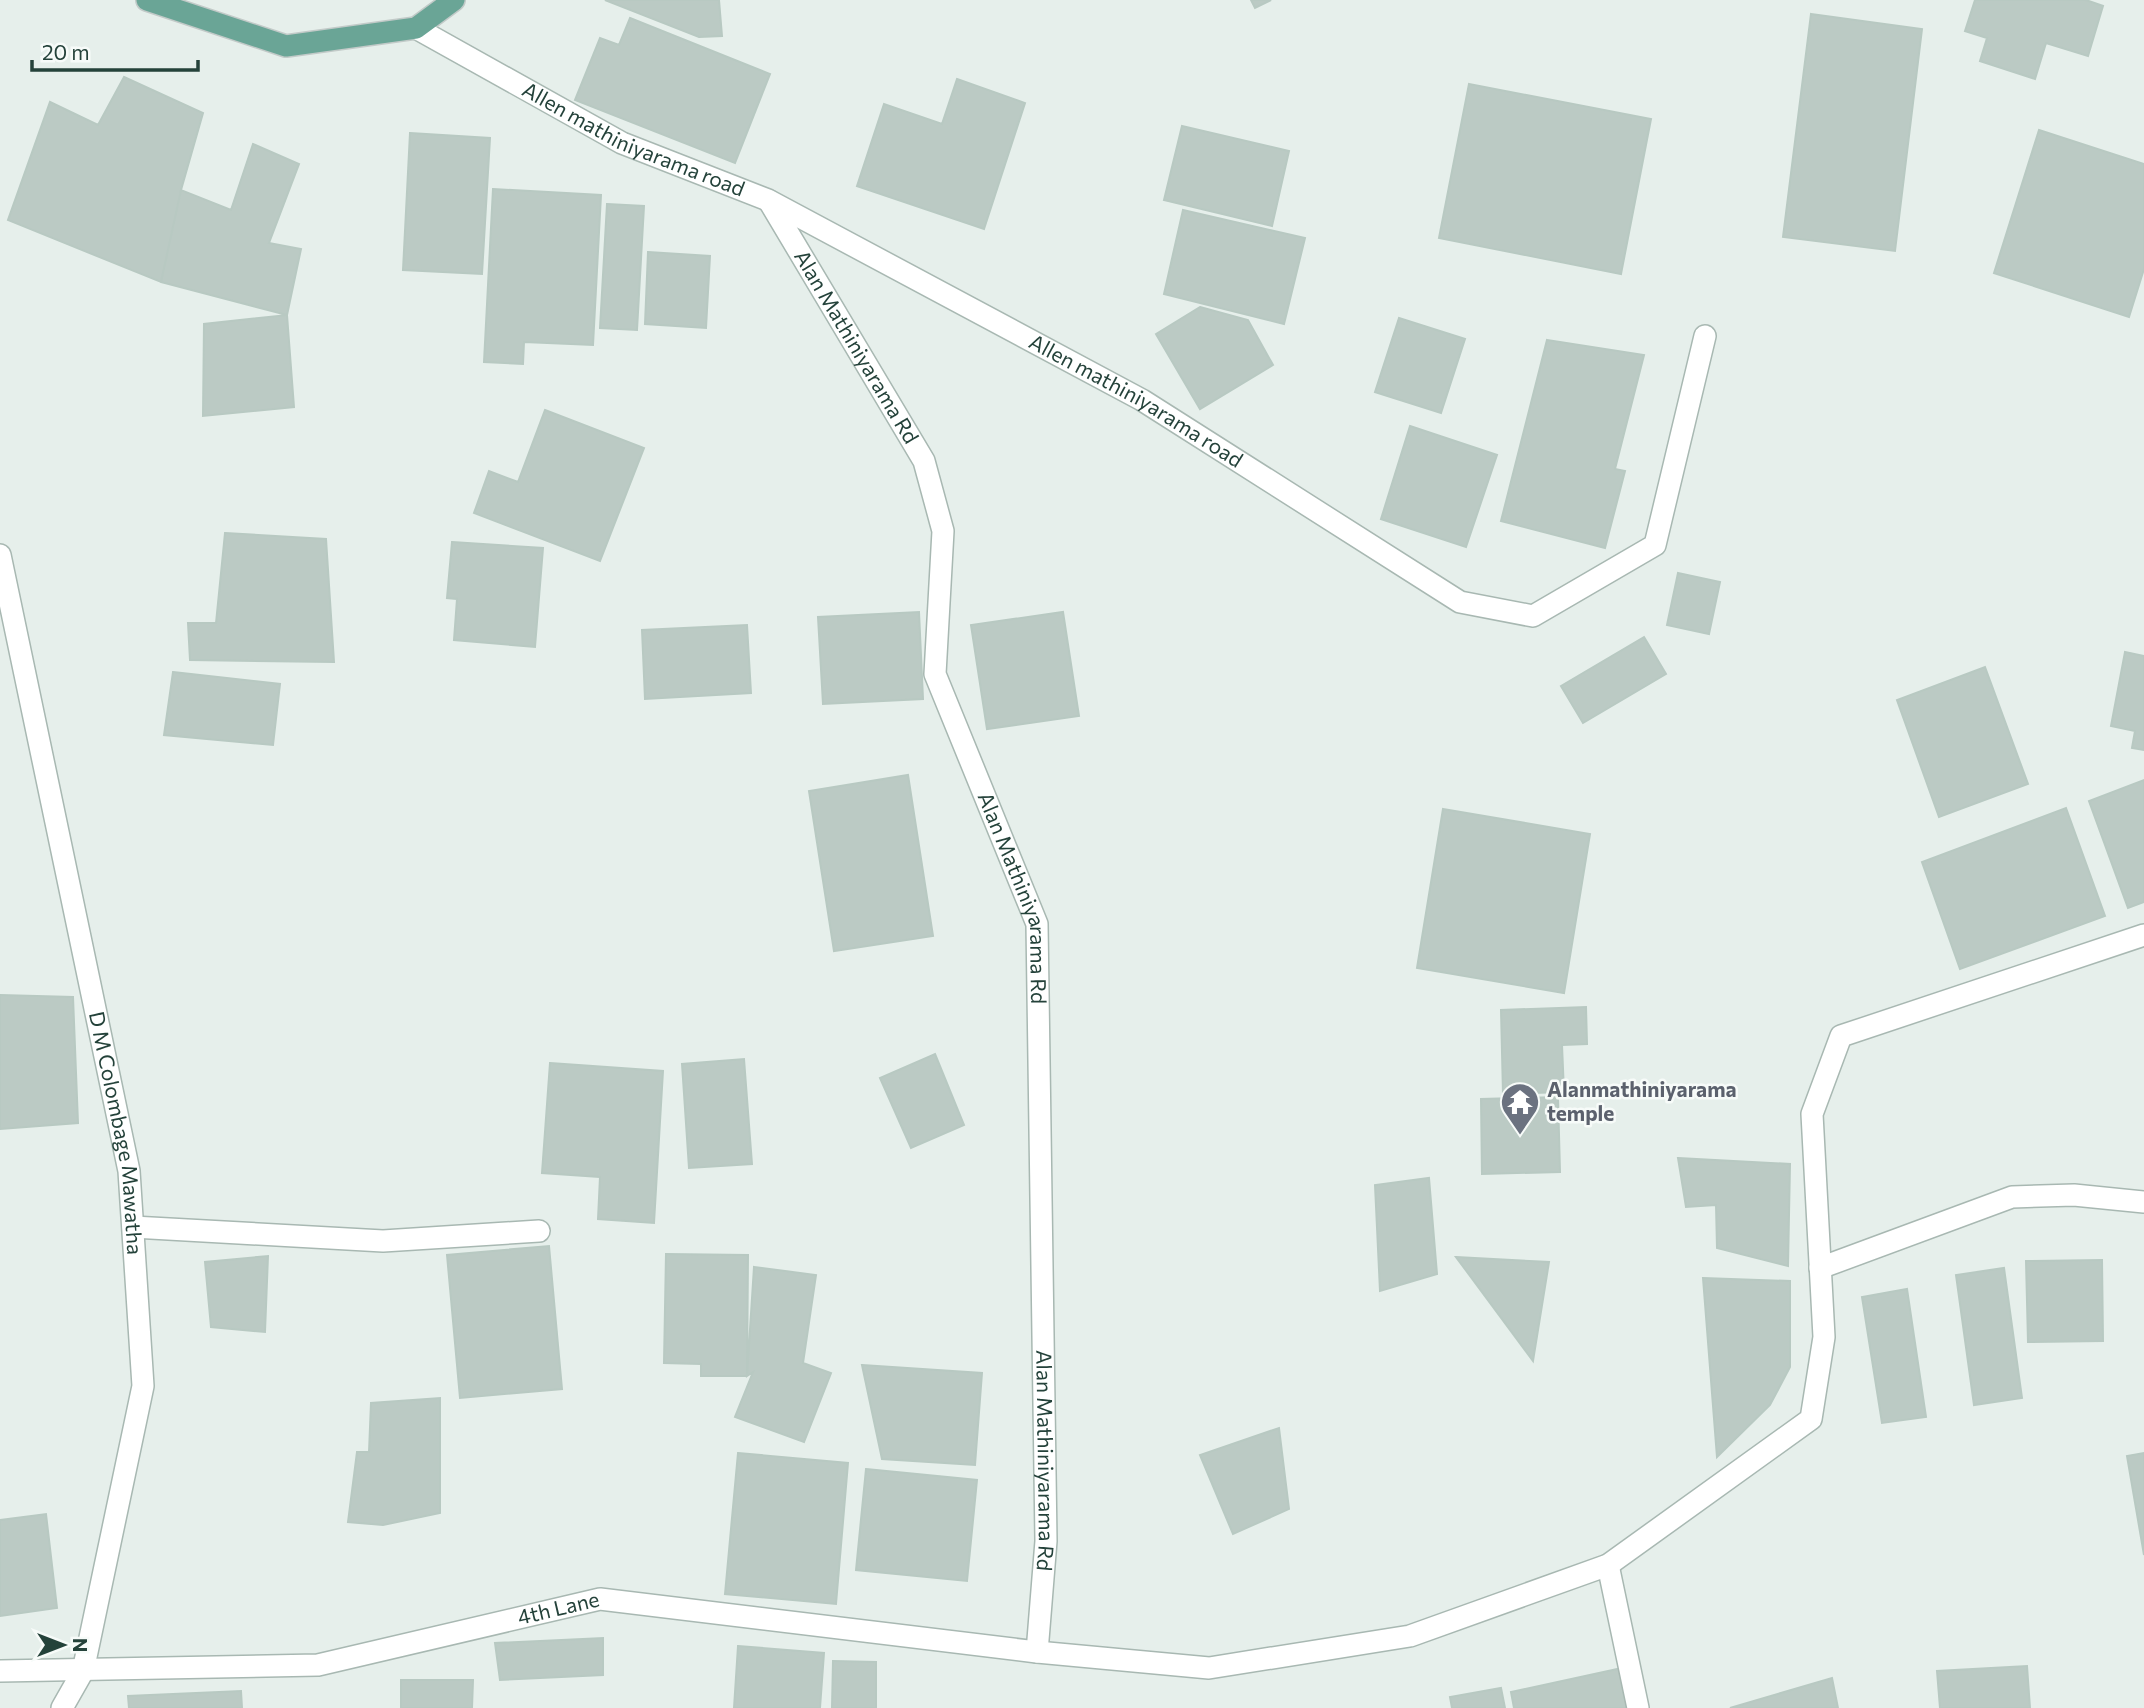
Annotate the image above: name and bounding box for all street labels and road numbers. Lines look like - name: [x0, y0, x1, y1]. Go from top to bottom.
- street label: Allen mathiniyarama road: [518, 76, 749, 201]
- street label: Alan Mathiniyarama Rd: [790, 245, 925, 448]
- street label: Allen mathiniyarama road: [1025, 328, 1248, 472]
- street label: Alan Mathiniyarama Rd: [974, 788, 1052, 1004]
- street label: D M Colombage Mawatha: [85, 1009, 148, 1255]
- street label: Alan Mathiniyarama Rd: [1032, 1350, 1060, 1572]
- street label: 4th Lane: [515, 1586, 602, 1629]

